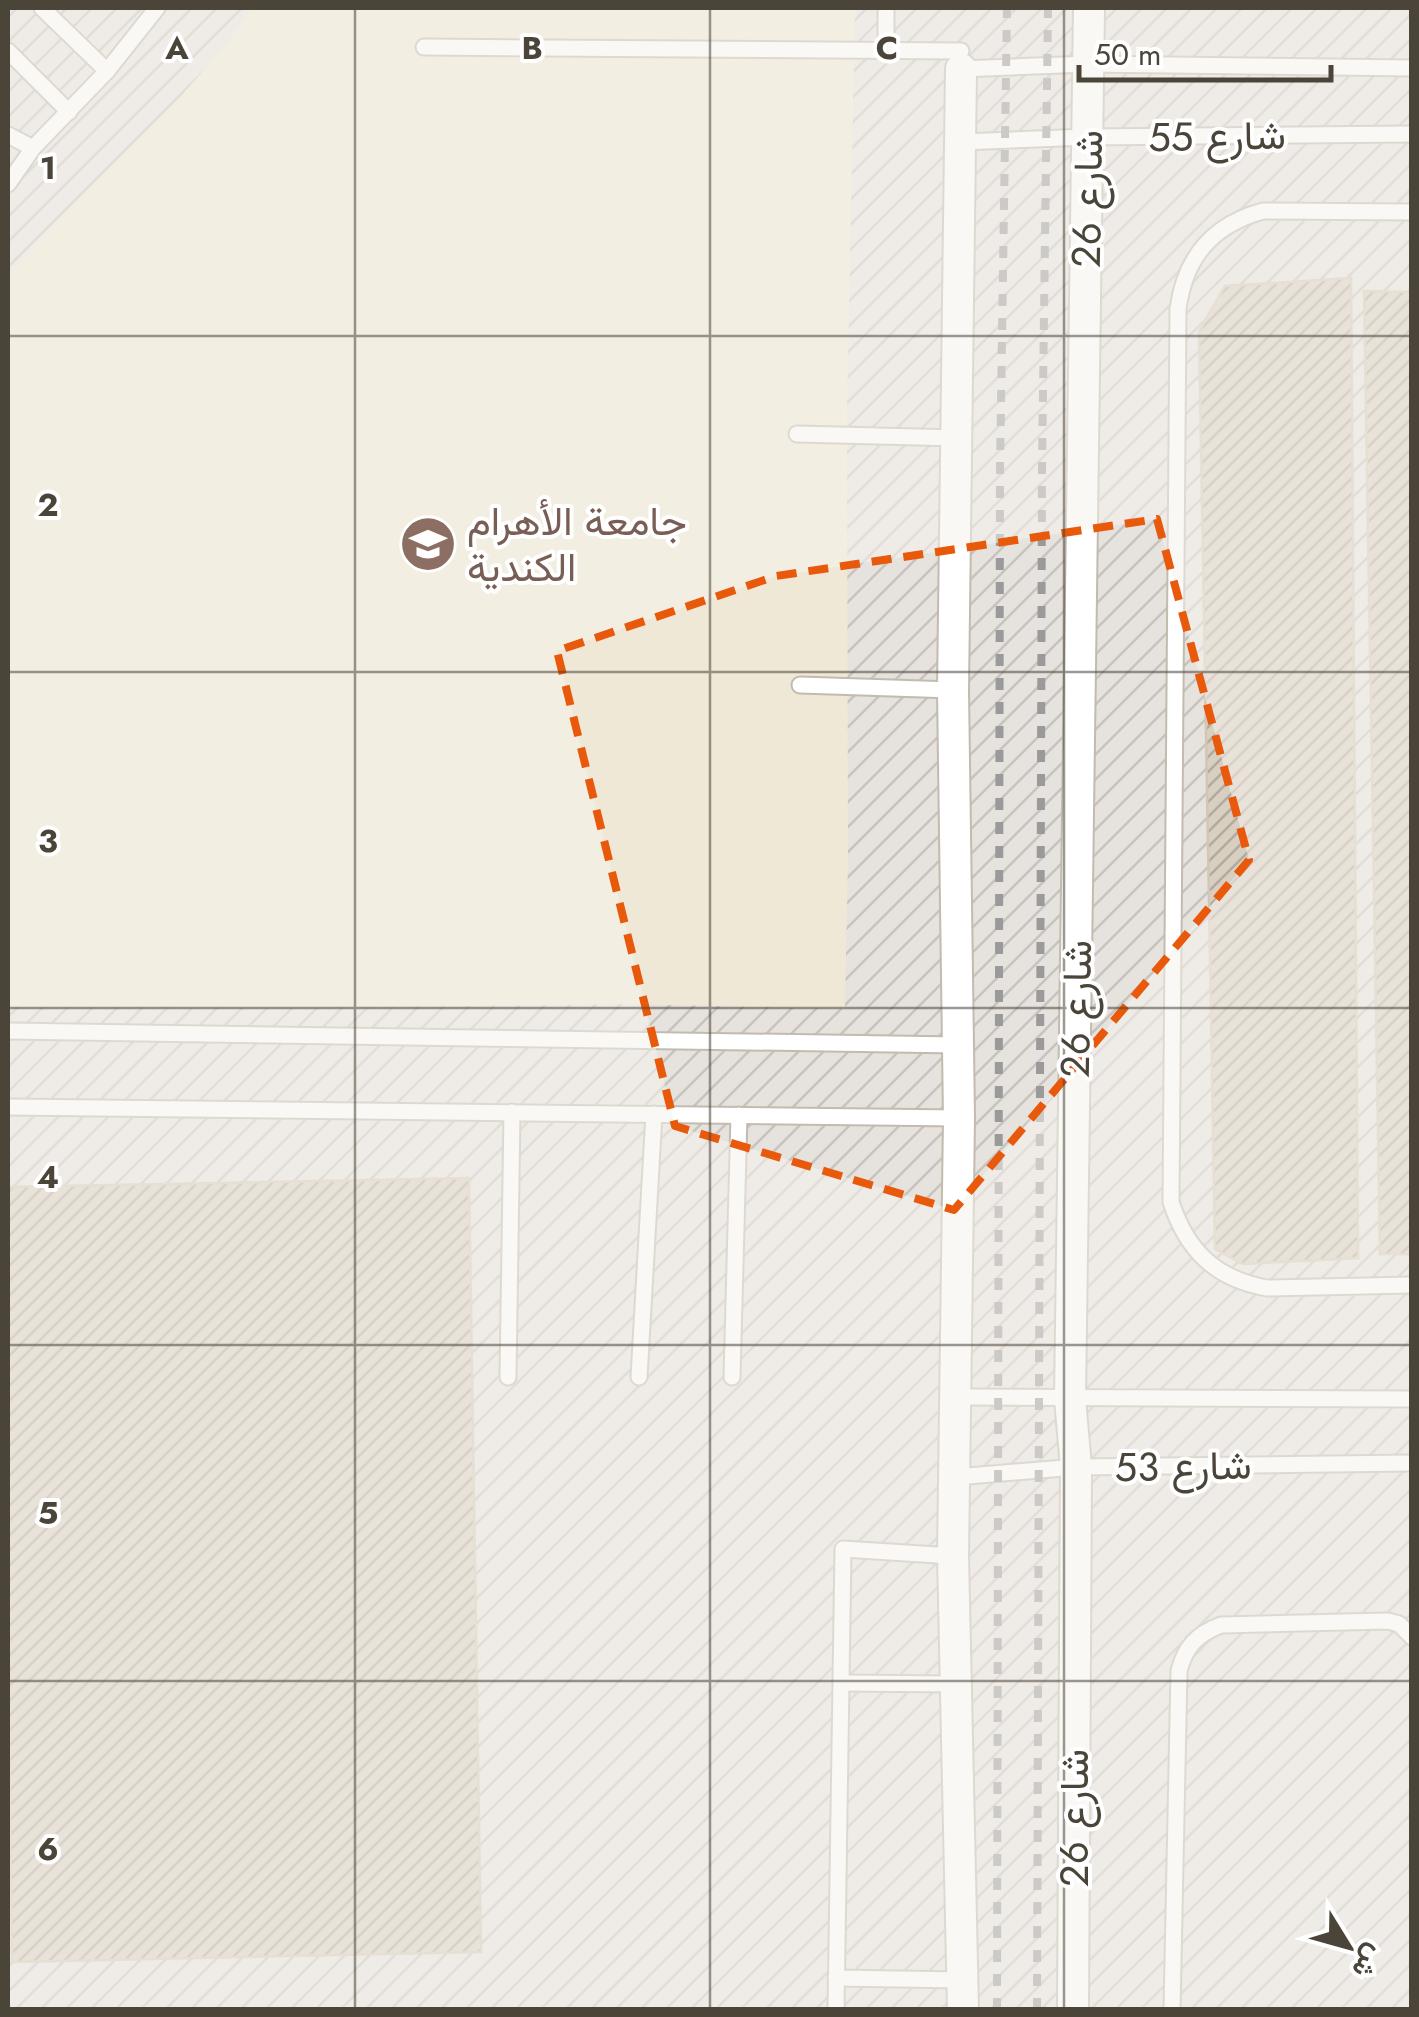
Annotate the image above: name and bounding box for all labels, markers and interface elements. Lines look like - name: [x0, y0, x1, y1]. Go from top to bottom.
- scale bar: [1079, 20, 1332, 82]
- text: A: [164, 25, 189, 71]
- text: B: [521, 25, 543, 71]
- text: C: [876, 25, 898, 71]
- text: 50 m: [1094, 33, 1161, 76]
- street label: شارع 55: [1148, 106, 1286, 166]
- street label: شارع 26: [1057, 129, 1117, 269]
- text: 1: [40, 145, 56, 191]
- text: 2: [38, 482, 59, 528]
- place label: جامعة الأهرام الكندية: [467, 492, 687, 596]
- school or university icon: جامعة الأهرام الكندية: [398, 514, 458, 574]
- text: 3: [38, 818, 58, 864]
- street label: شارع 26: [1046, 939, 1106, 1079]
- text: 4: [37, 1154, 59, 1200]
- street label: شارع 53: [1114, 1436, 1252, 1496]
- text: 5: [38, 1490, 58, 1536]
- street label: شارع 26: [1045, 1749, 1103, 1887]
- text: 6: [37, 1826, 59, 1872]
- north arrow: [1299, 1897, 1399, 1997]
- text: ش: [1342, 1936, 1395, 1988]

